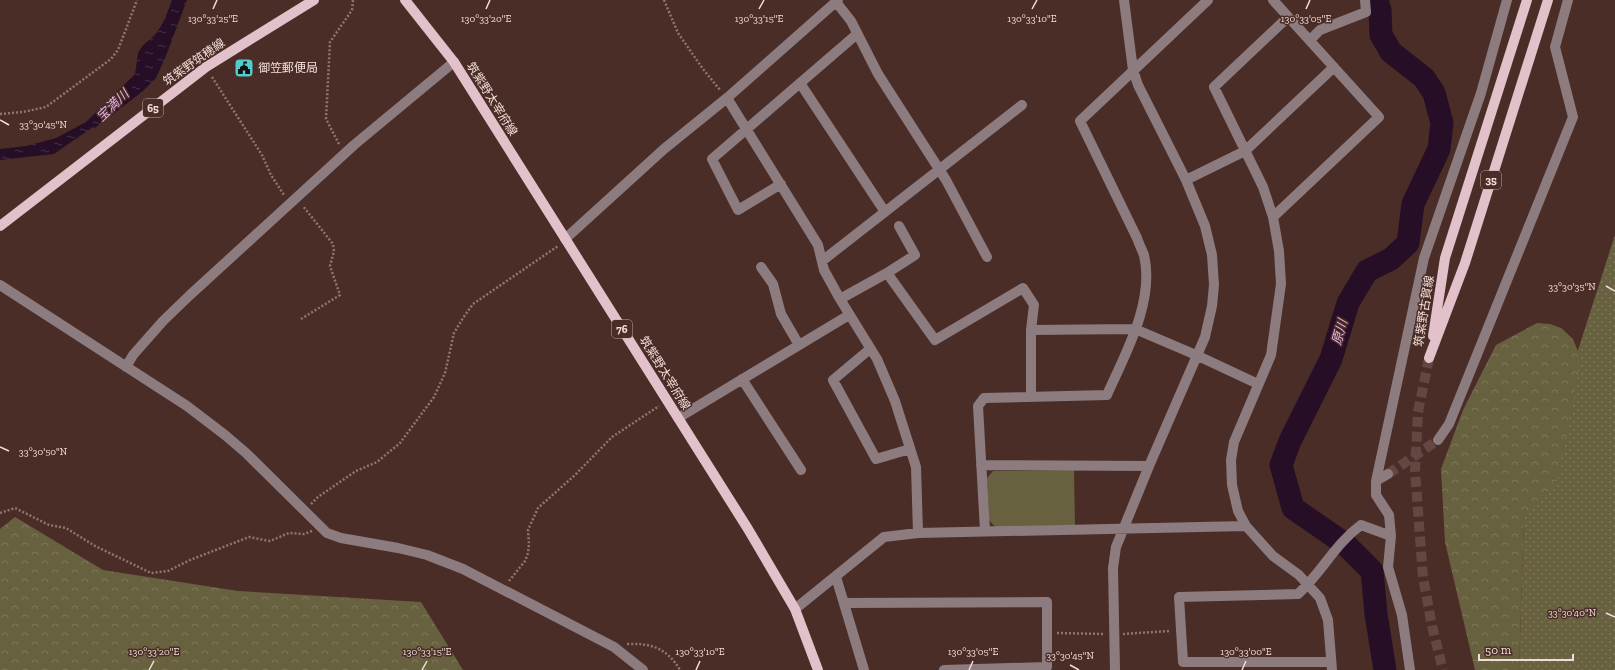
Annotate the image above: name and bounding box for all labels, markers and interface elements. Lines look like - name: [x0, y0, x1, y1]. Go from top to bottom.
- text: 130°33'25"E: [188, 13, 238, 25]
- text: 130°33'20"E: [461, 13, 511, 25]
- text: 130°33'15"E: [735, 13, 783, 25]
- text: 130°33'10"E: [1007, 13, 1057, 25]
- text: 130°33'05"E: [1281, 13, 1331, 25]
- street label: 筑紫野筑穂線: [160, 36, 228, 88]
- public building icon: 御笠郵便局: [233, 57, 255, 79]
- street label: 筑紫野太宰府線: [464, 60, 520, 138]
- place label: 御笠郵便局: [258, 61, 318, 75]
- water label: 宝満川: [93, 85, 133, 124]
- road number: 65: [143, 99, 163, 117]
- text: 33°30'45"N: [19, 119, 67, 131]
- road number: 35: [1481, 171, 1501, 189]
- street label: 筑紫野古賀線: [1411, 274, 1437, 348]
- text: 33°30'35"N: [1548, 281, 1596, 293]
- water label: 原川: [1329, 316, 1351, 347]
- road number: 76: [612, 320, 632, 338]
- street label: 筑紫野太宰府線: [637, 334, 693, 412]
- text: 33°30'50"N: [19, 446, 68, 458]
- text: 33°30'40"N: [1548, 607, 1597, 619]
- scale bar: [1479, 636, 1573, 662]
- text: 50 m: [1485, 643, 1512, 657]
- text: 130°33'20"E: [129, 646, 179, 658]
- text: 130°33'15"E: [403, 646, 451, 658]
- text: 130°33'10"E: [675, 646, 725, 658]
- text: 130°33'05"E: [948, 646, 998, 658]
- text: 130°33'00"E: [1220, 646, 1272, 658]
- text: 33°30'45"N: [1046, 650, 1094, 662]

